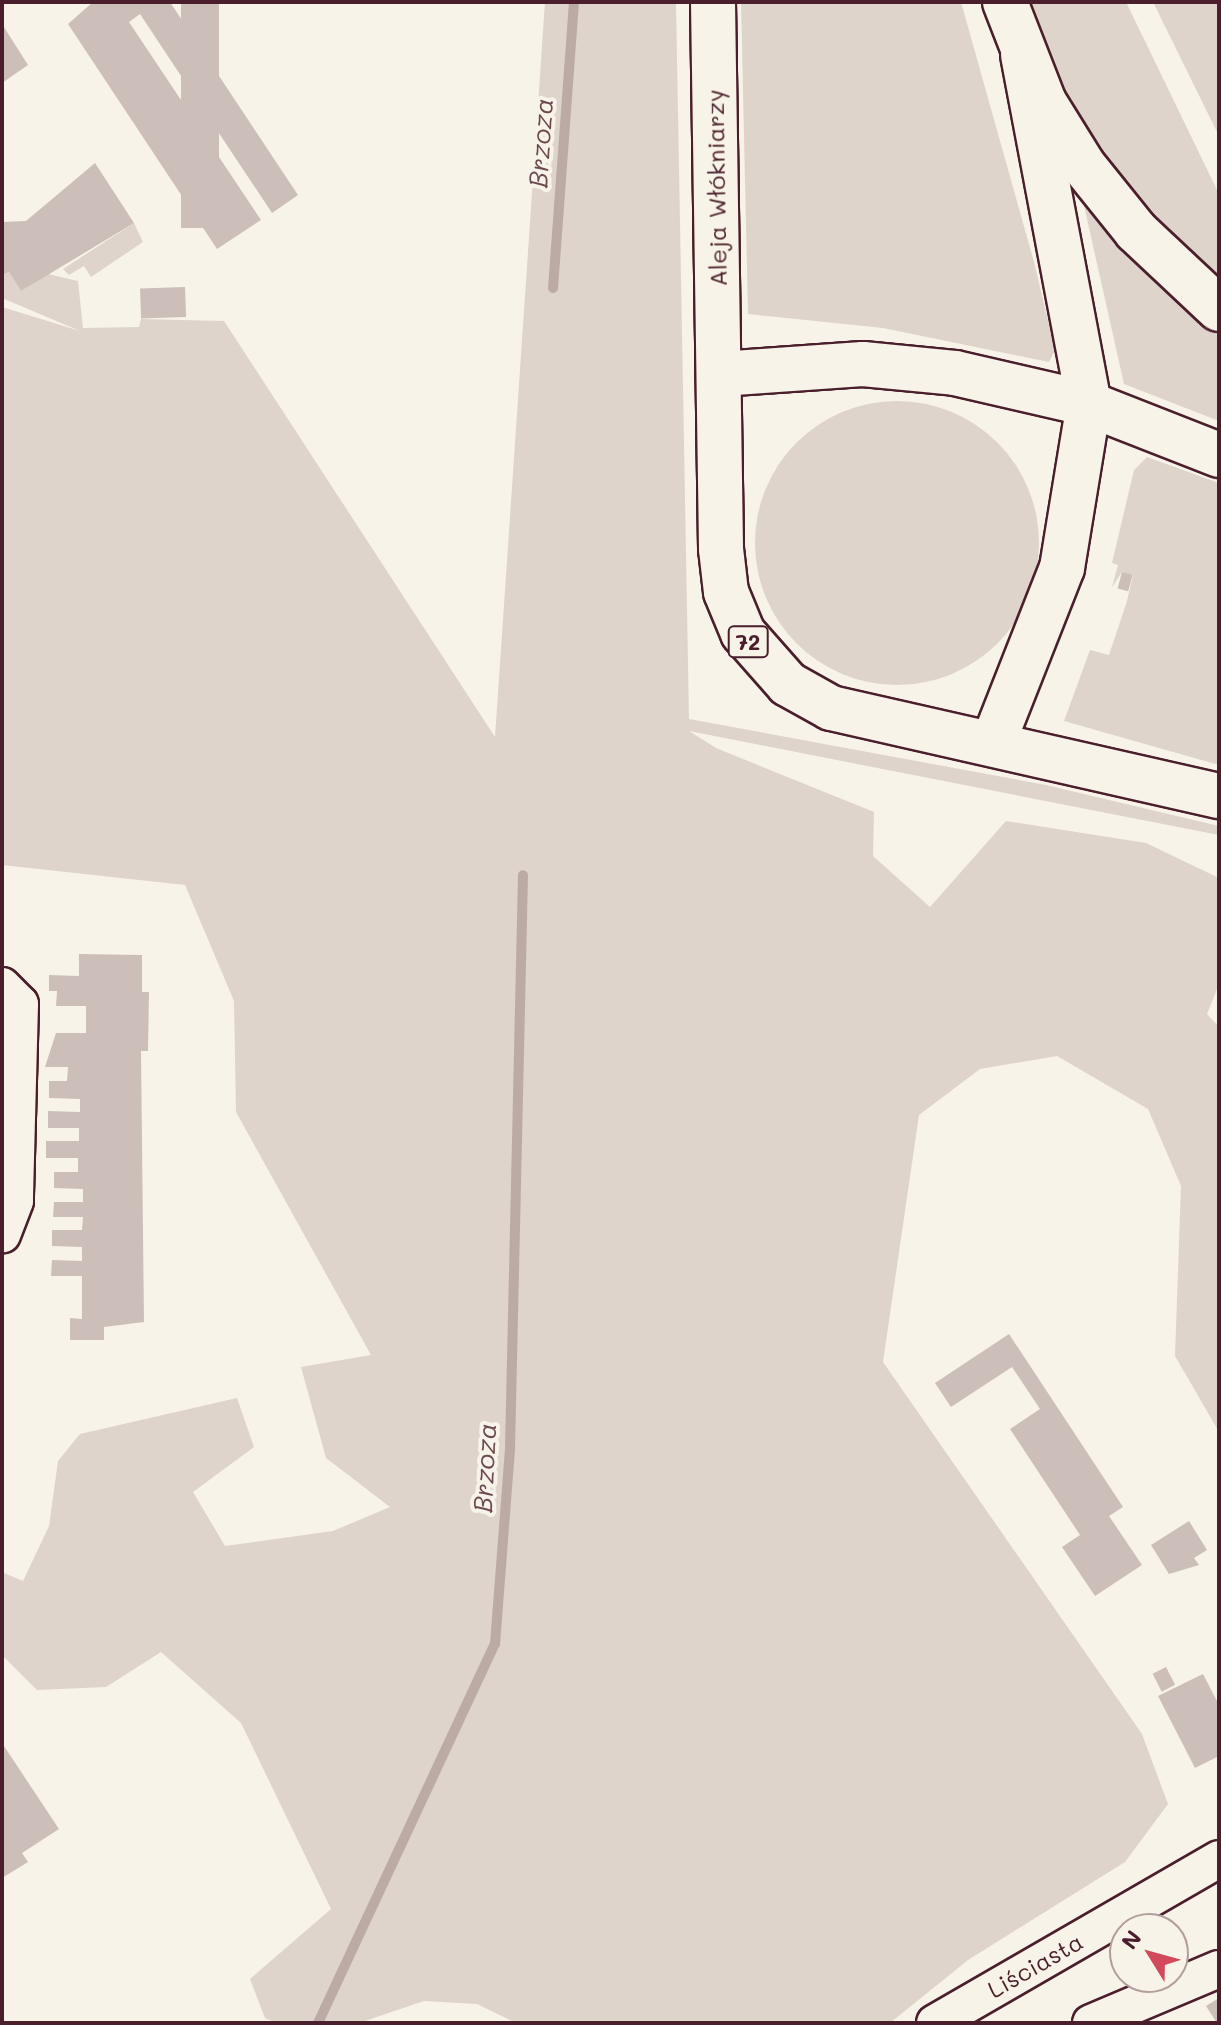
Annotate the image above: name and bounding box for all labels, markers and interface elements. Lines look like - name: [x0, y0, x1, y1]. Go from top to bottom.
- street label: Aleja Włókniarzy: [700, 89, 732, 287]
- water label: Brzoza: [522, 97, 560, 189]
- road number: 72: [726, 624, 770, 660]
- water label: Brzoza: [467, 1422, 503, 1514]
- north arrow: [1109, 1913, 1189, 1993]
- text: N: [1114, 1924, 1148, 1955]
- street label: Liściasta: [982, 1926, 1088, 2004]

